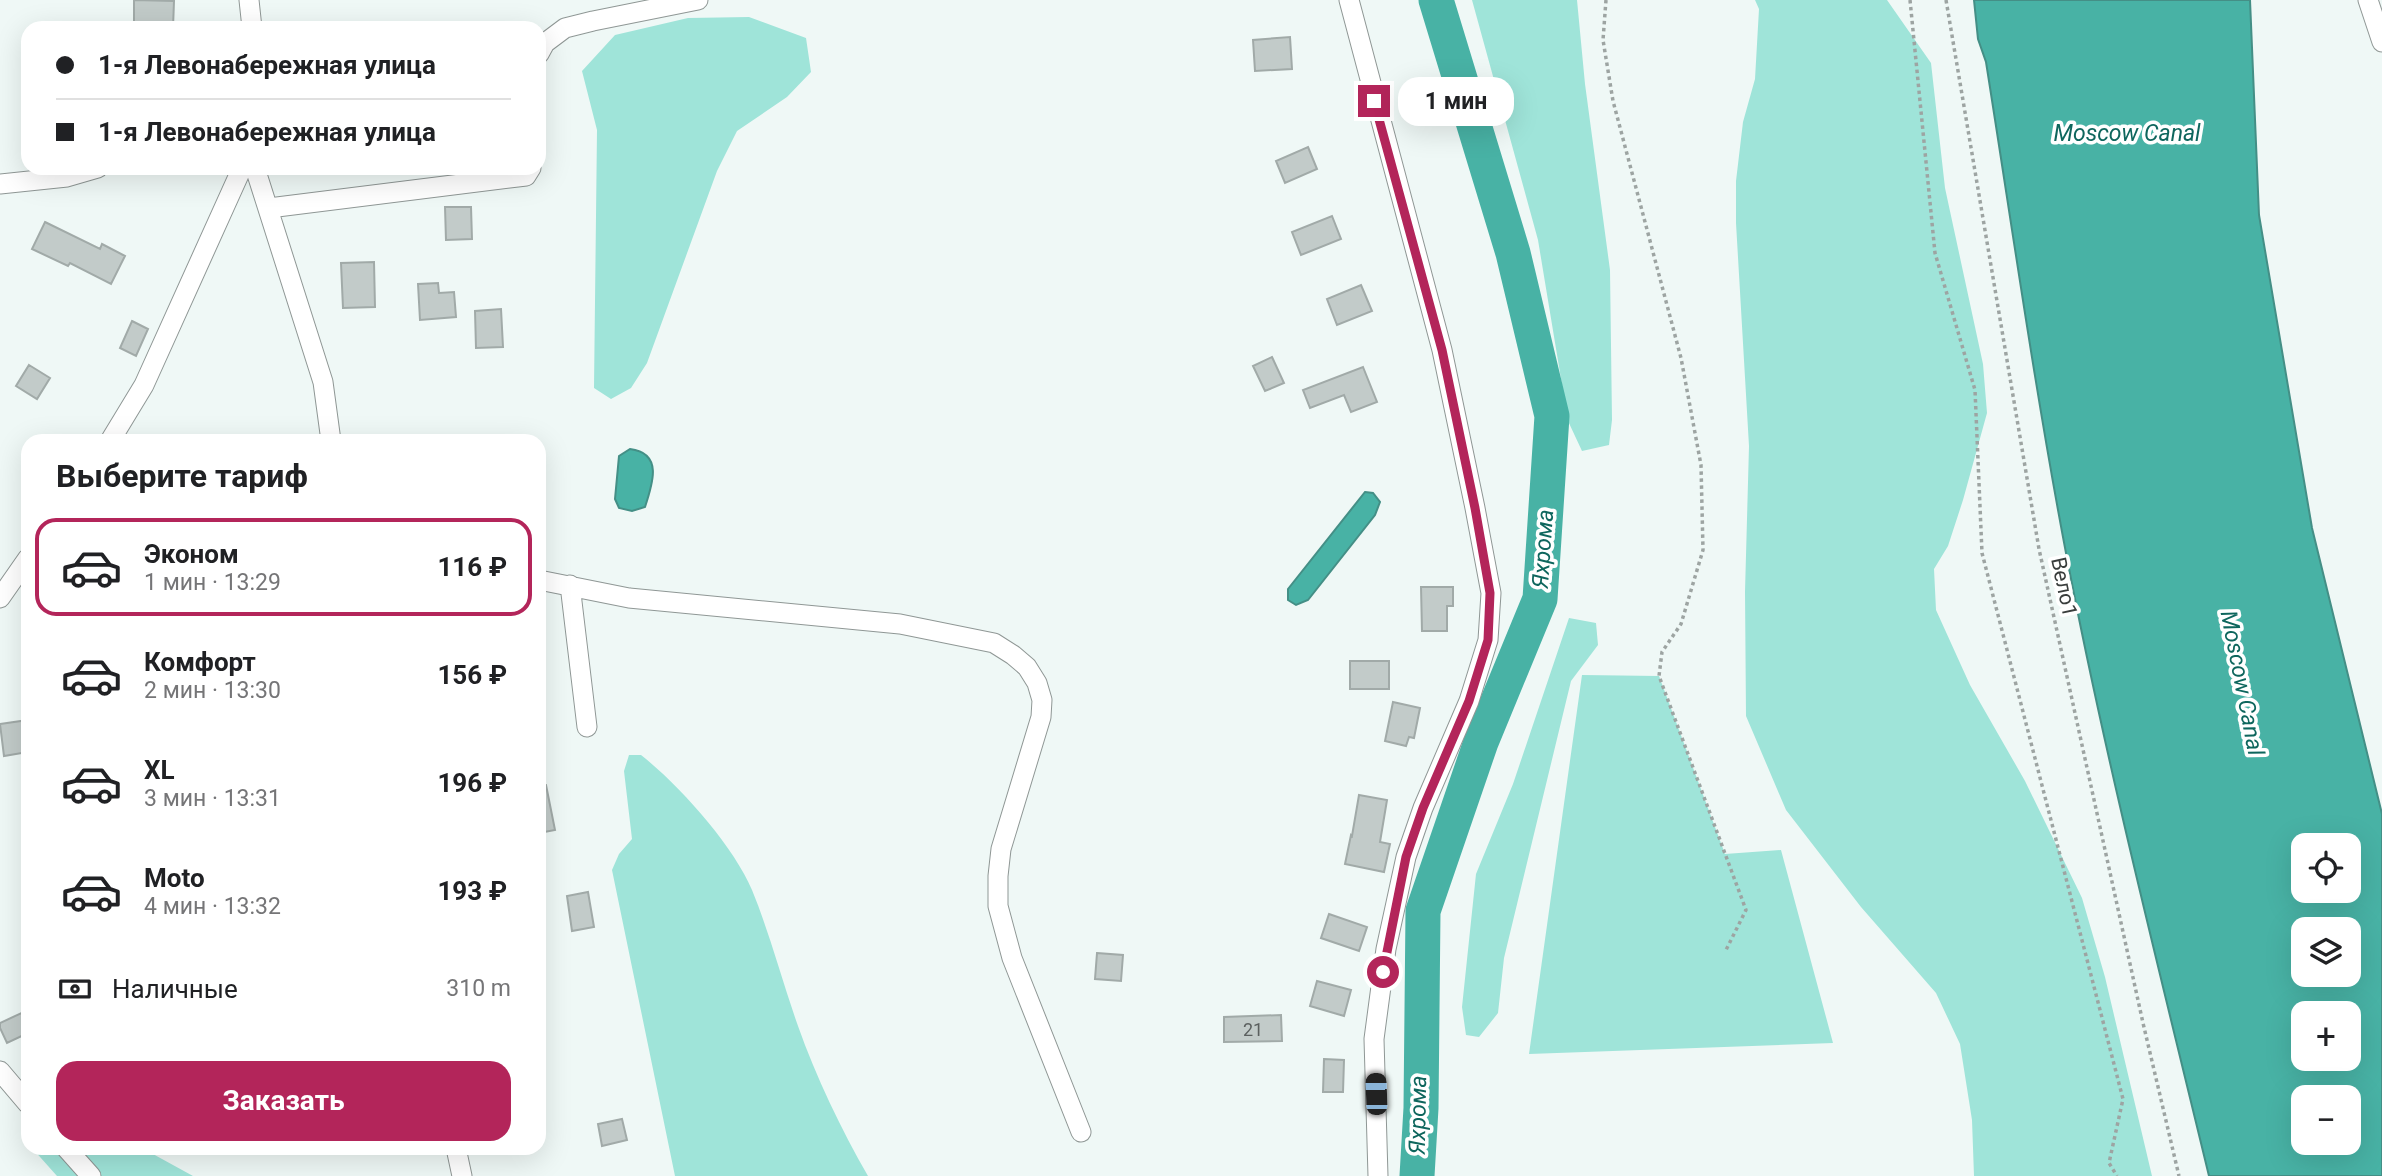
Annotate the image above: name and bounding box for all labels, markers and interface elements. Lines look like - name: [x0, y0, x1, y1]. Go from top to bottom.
- text: 1-я Левонабережная улица: [98, 50, 436, 80]
- callout: 1 мин: [1398, 76, 1514, 126]
- route end: [1358, 85, 1390, 117]
- text: 1 мин: [1425, 88, 1487, 115]
- text: 1-я Левонабережная улица: [98, 117, 436, 147]
- water label: Moscow Canal: [2053, 120, 2201, 147]
- text: Выберите тариф: [56, 457, 308, 495]
- water label: Яхрома: [1527, 509, 1559, 590]
- icon: car: [60, 536, 123, 599]
- text: Эконом: [144, 539, 239, 569]
- text: 116 ₽: [437, 552, 507, 582]
- street label: Вело1: [2046, 555, 2082, 619]
- text: 1 мин · 13:29: [144, 569, 281, 596]
- water label: Moscow Canal: [2215, 608, 2269, 758]
- icon: car: [60, 644, 123, 707]
- text: Комфорт: [144, 647, 256, 677]
- text: 156 ₽: [437, 660, 507, 690]
- text: 2 мин · 13:30: [144, 677, 281, 704]
- icon: car: [60, 752, 123, 815]
- text: XL: [144, 755, 175, 785]
- text: 196 ₽: [437, 768, 507, 798]
- text: 3 мин · 13:31: [144, 785, 281, 812]
- map controls: [2291, 833, 2361, 1155]
- button: locate: [2291, 833, 2361, 903]
- icon: car: [60, 860, 123, 923]
- text: Moto: [144, 863, 205, 893]
- text: 193 ₽: [437, 876, 507, 906]
- text: 4 мин · 13:32: [144, 893, 281, 920]
- button: layers: [2291, 917, 2361, 987]
- route start: [1367, 956, 1399, 988]
- icon: cash: [56, 970, 94, 1008]
- text: Наличные: [112, 974, 238, 1004]
- text: 310 m: [446, 975, 511, 1002]
- button: +: [2291, 1001, 2361, 1071]
- house number: 21: [1243, 1019, 1263, 1040]
- button: Заказать: [56, 1061, 511, 1141]
- car: [1365, 1073, 1388, 1115]
- water label: Яхрома: [1404, 1075, 1432, 1156]
- button: −: [2291, 1085, 2361, 1155]

